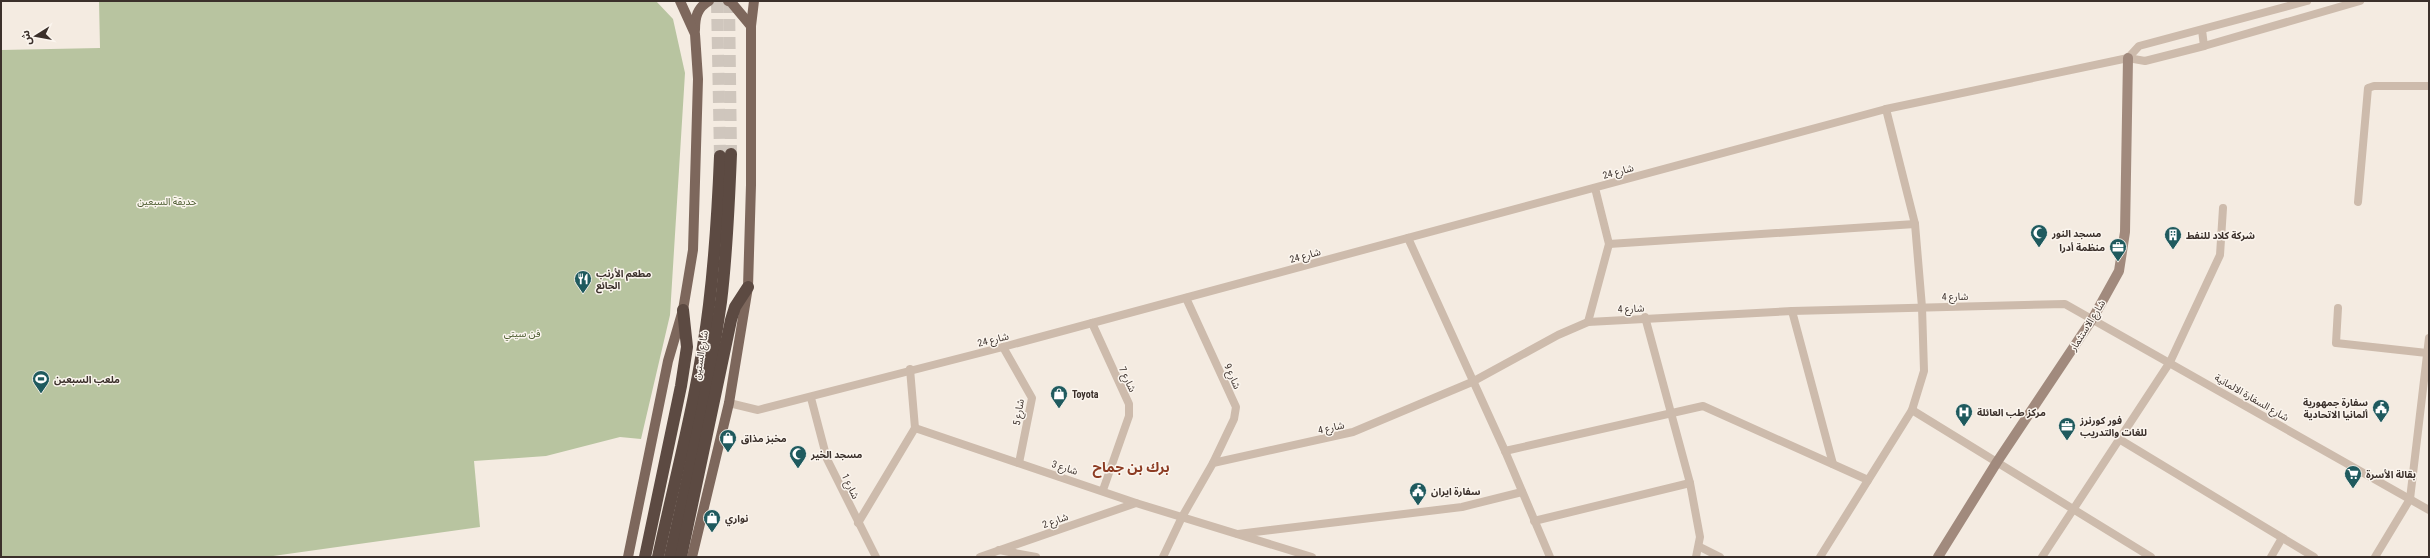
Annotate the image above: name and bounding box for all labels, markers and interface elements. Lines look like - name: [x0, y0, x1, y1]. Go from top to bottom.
- north arrow: [16, 16, 56, 56]
- text: ش: [19, 29, 34, 46]
- street label: شارع 24: [1601, 162, 1636, 183]
- park label: حديقة السبعين: [137, 196, 197, 207]
- mosque icon: مسجد النور: [2029, 223, 2049, 248]
- building icon: شركة كلاد للنفط: [2163, 225, 2183, 250]
- place label: مسجد النور: [2051, 228, 2102, 240]
- place label: شركة كلاد للنفط: [2186, 230, 2255, 242]
- office icon: منظمة أدرا: [2108, 237, 2128, 262]
- place label: منظمة أدرا: [2059, 242, 2105, 254]
- street label: شارع 24: [1288, 246, 1323, 267]
- place label: مطعم الأرنب الجائع: [596, 268, 651, 294]
- restaurant icon: مطعم الأرنب الجائع: [573, 269, 593, 294]
- street label: شارع 4: [1942, 291, 1969, 304]
- street label: شارع الاستثمار: [2067, 298, 2109, 355]
- street label: شارع 4: [1617, 303, 1645, 316]
- park label: فن سيتي: [504, 328, 541, 341]
- street label: شارع الستين: [691, 329, 712, 381]
- street label: شارع 24: [976, 330, 1010, 351]
- street label: شارع 9: [1220, 362, 1243, 392]
- street label: شارع 7: [1115, 365, 1138, 395]
- sports icon: ملعب السبعين: [31, 369, 51, 394]
- street label: شارع السفارة الالمانية: [2212, 372, 2291, 425]
- place label: ملعب السبعين: [54, 374, 120, 386]
- shop icon: Toyota: [1049, 384, 1069, 409]
- place label: Toyota: [1072, 389, 1099, 400]
- place label: سفارة جمهورية ألمانيا الاتحادية: [2303, 397, 2368, 421]
- street label: شارع 5: [1011, 398, 1028, 426]
- public building icon: سفارة جمهورية ألمانيا الاتحادية: [2371, 398, 2391, 423]
- hospital icon: مركز طب العائلة: [1954, 402, 1974, 427]
- place label: مركز طب العائلة: [1977, 407, 2046, 419]
- place label: فور كورنرز للغات والتدريب: [2079, 415, 2147, 439]
- office icon: فور كورنرز للغات والتدريب: [2057, 416, 2077, 441]
- street label: شارع 4: [1317, 419, 1346, 438]
- shop icon: مخبز مذاق: [718, 428, 738, 453]
- place label: مخبز مذاق: [741, 433, 787, 445]
- mosque icon: مسجد الخير: [788, 444, 808, 469]
- place label: مسجد الخير: [810, 449, 863, 461]
- street label: شارع 3: [1050, 458, 1079, 479]
- district label: برك بن جماح: [1092, 459, 1170, 478]
- supermarket icon: بقالة الأسرة: [2343, 464, 2363, 489]
- place label: بقالة الأسرة: [2366, 469, 2416, 481]
- street label: شارع 1: [838, 472, 861, 502]
- public building icon: سفارة ايران: [1408, 481, 1428, 506]
- place label: سفارة ايران: [1431, 486, 1480, 498]
- shop icon: نواري: [702, 508, 722, 533]
- street label: شارع 2: [1041, 511, 1070, 532]
- place label: نواري: [725, 513, 748, 527]

